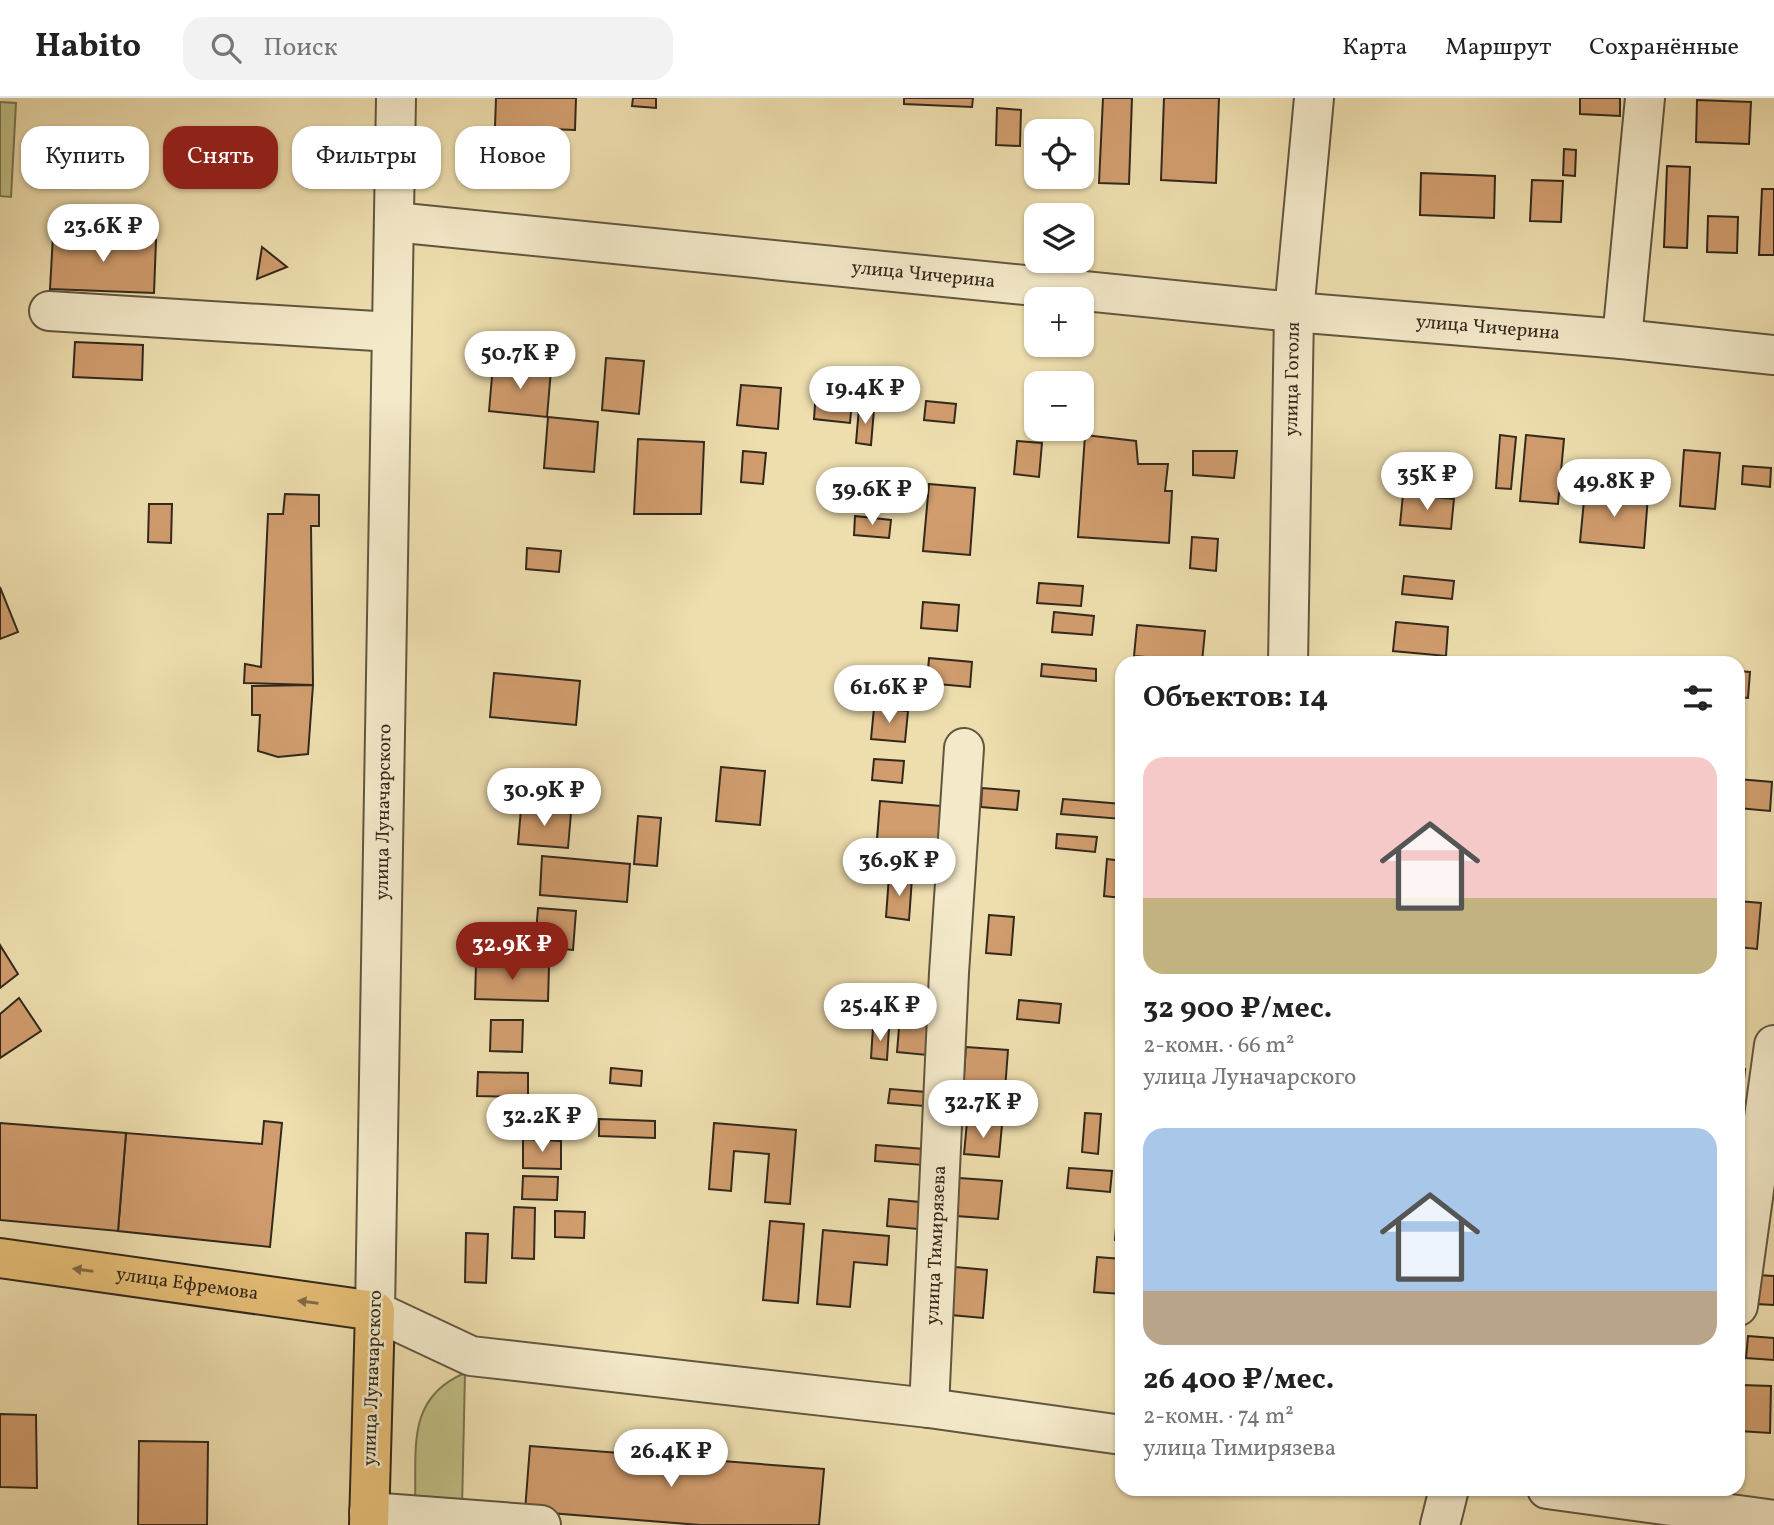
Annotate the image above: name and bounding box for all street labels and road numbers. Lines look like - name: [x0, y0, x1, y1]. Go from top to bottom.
- street label: улица Чичерина: [850, 255, 996, 295]
- street label: улица Чичерина: [1415, 309, 1561, 347]
- street label: улица Гоголя: [1279, 321, 1307, 437]
- street label: улица Луначарского: [369, 724, 399, 900]
- street label: улица Тимирязева: [920, 1165, 953, 1326]
- street label: улица Ефремова: [114, 1262, 260, 1307]
- street label: улица Луначарского: [357, 1290, 389, 1466]

